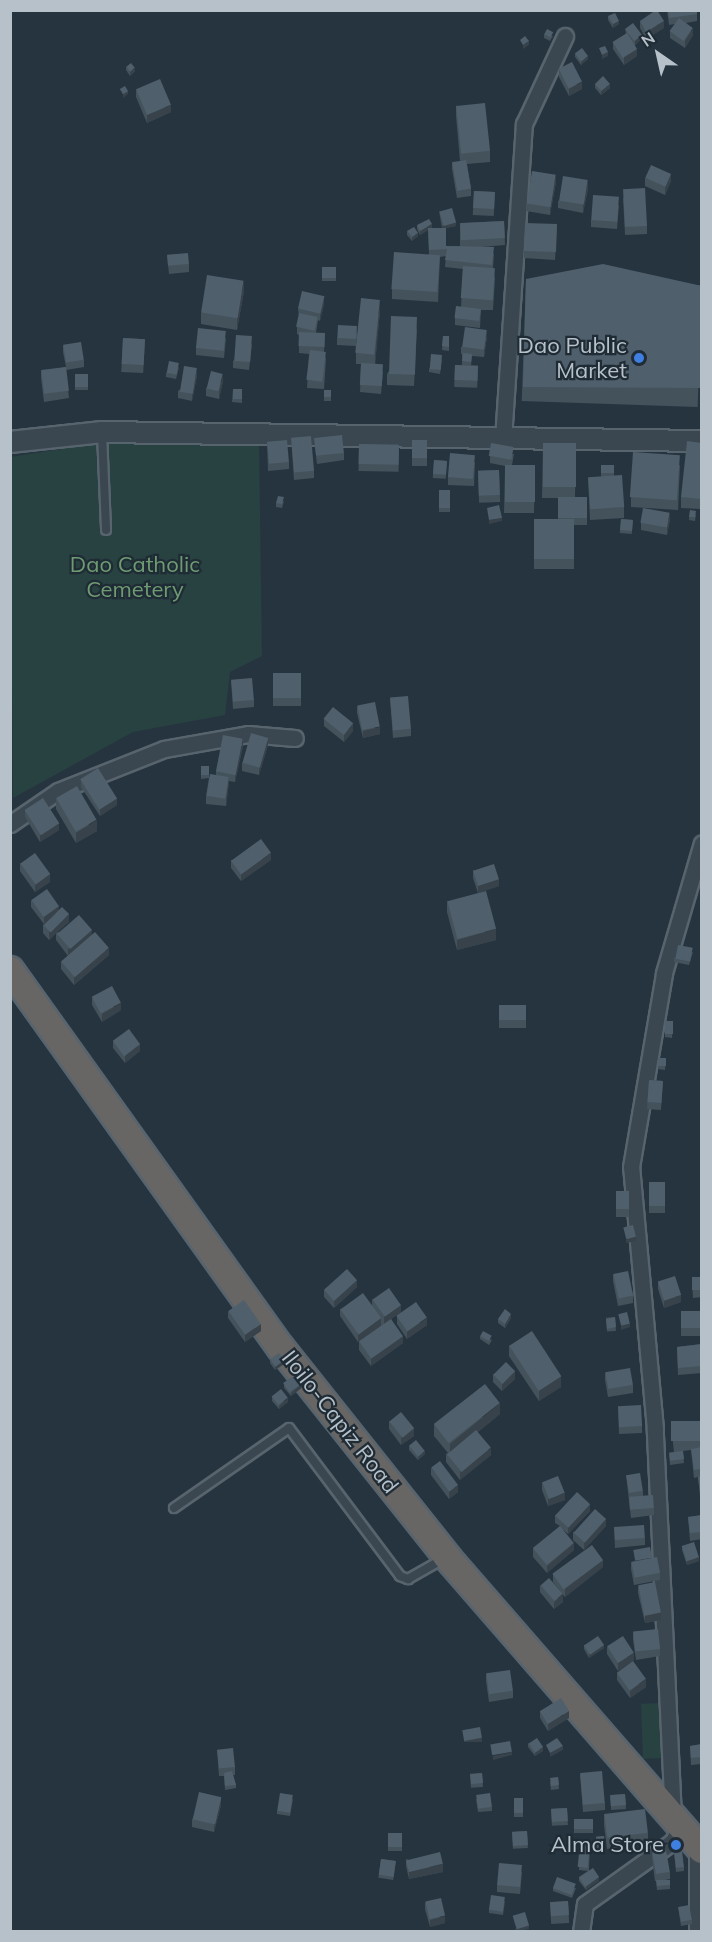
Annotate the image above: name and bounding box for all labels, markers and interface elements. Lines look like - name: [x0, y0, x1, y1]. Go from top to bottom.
- north arrow: [628, 24, 688, 84]
- text: N: [637, 27, 659, 51]
- place label: Dao Public Market: [518, 332, 627, 384]
- marker: Dao Public Market: [632, 351, 646, 365]
- park label: Dao Catholic Cemetery: [70, 551, 200, 602]
- street label: Iloilo-Capiz Road: [276, 1345, 404, 1499]
- place label: Alma Store: [551, 1832, 664, 1858]
- marker: Alma Store: [669, 1838, 683, 1852]

